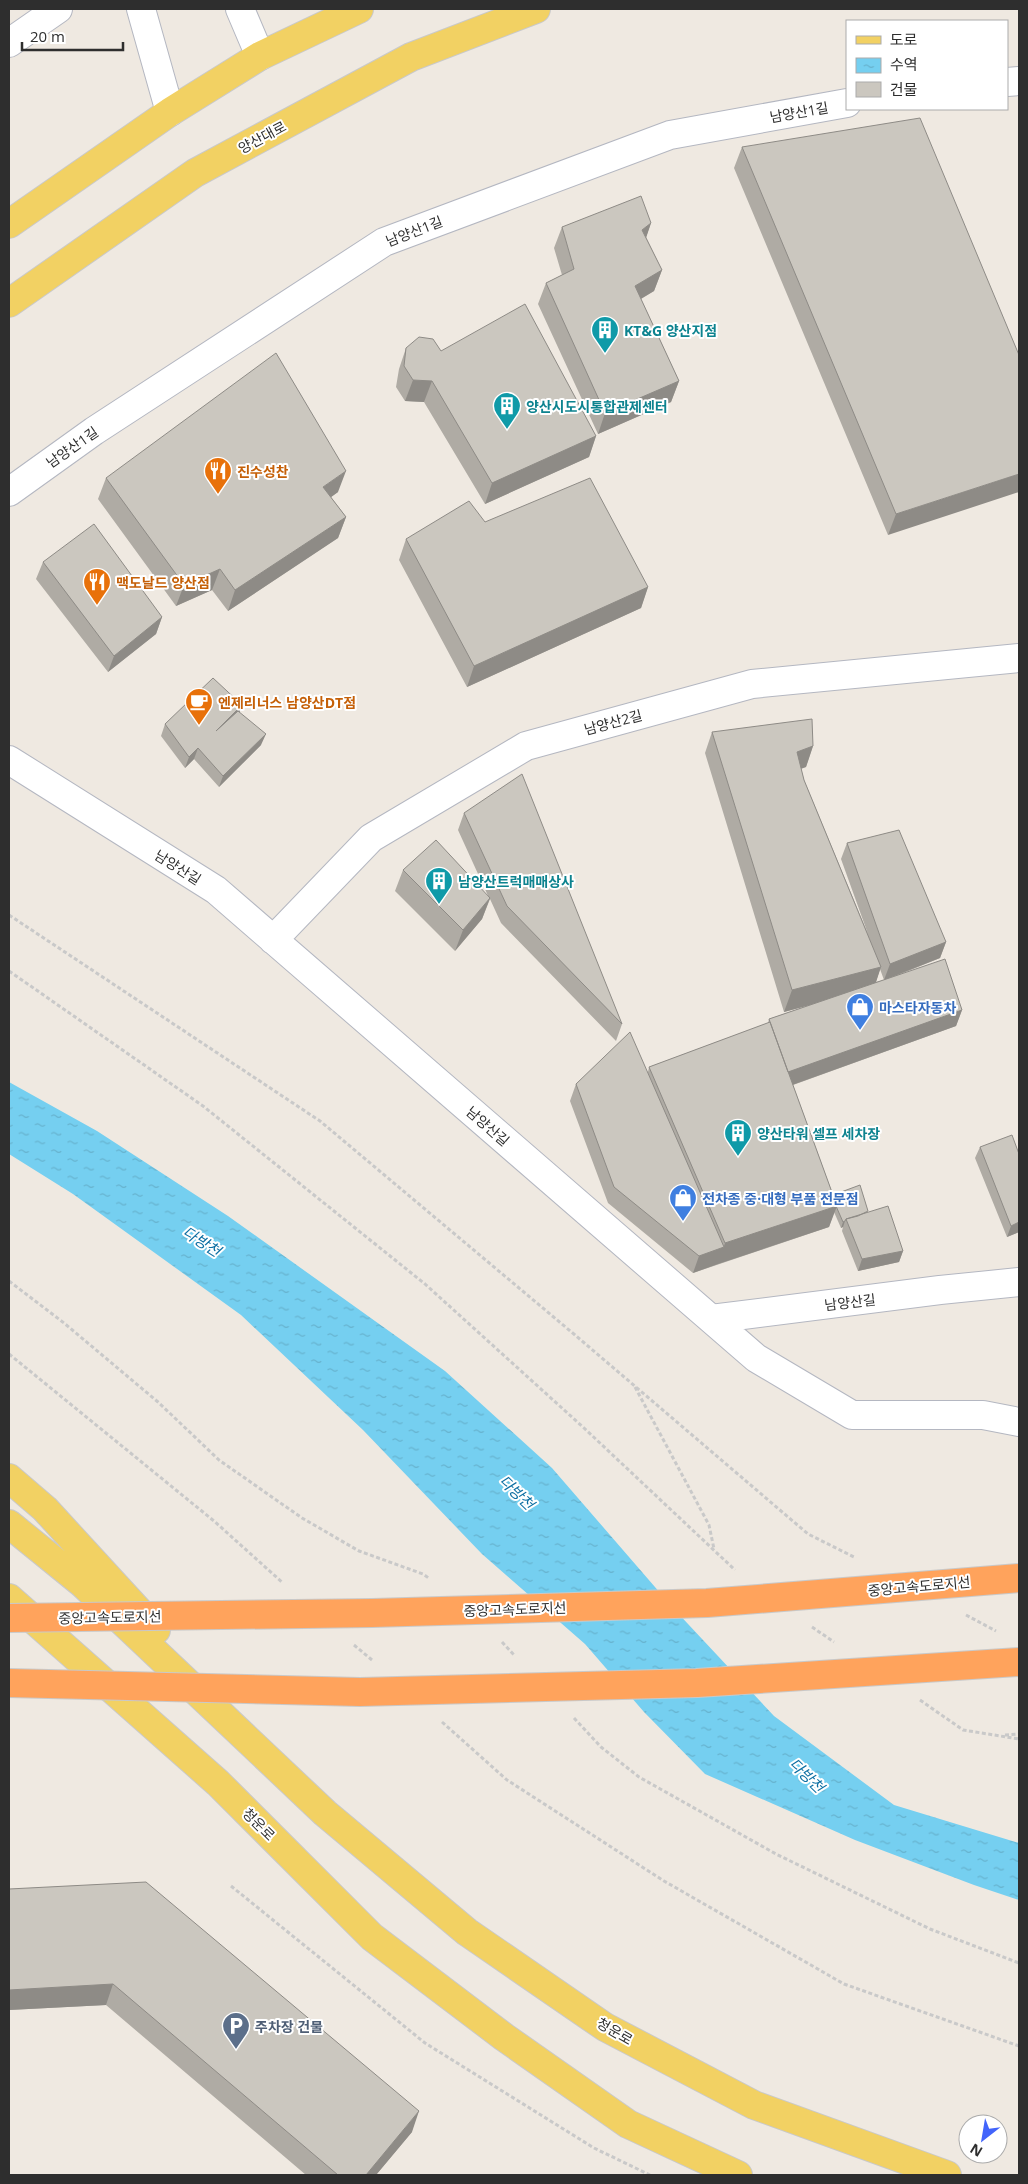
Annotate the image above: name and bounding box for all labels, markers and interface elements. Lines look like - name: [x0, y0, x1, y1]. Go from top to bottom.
- scale bar: [22, 20, 124, 52]
- legend: [846, 20, 1008, 110]
- text: 20 m: [30, 26, 65, 46]
- text: 도로: [890, 29, 918, 49]
- text: 수역: [890, 54, 918, 74]
- text: 건물: [890, 79, 918, 99]
- street label: 남양산1길: [768, 97, 830, 127]
- street label: 양산대로: [235, 116, 289, 157]
- street label: 남양산1길: [383, 211, 445, 251]
- building icon: KT&G 양산지점: [590, 315, 620, 354]
- place label: KT&G 양산지점: [624, 321, 717, 340]
- building icon: 양산시도시통합관제센터: [492, 391, 522, 430]
- place label: 양산시도시통합관제센터: [526, 397, 668, 416]
- street label: 남양산1길: [42, 422, 102, 472]
- restaurant icon: 진수성찬: [203, 456, 233, 495]
- place label: 진수성찬: [237, 462, 289, 481]
- restaurant icon: 맥도날드 양산점: [82, 567, 112, 606]
- place label: 맥도날드 양산점: [116, 573, 210, 592]
- cafe icon: 엔제리너스 남양산DT점: [184, 687, 214, 726]
- place label: 엔제리너스 남양산DT점: [218, 693, 356, 712]
- street label: 남양산2길: [582, 705, 644, 739]
- street label: 남양산길: [151, 845, 205, 889]
- building icon: 남양산트럭매매상사: [424, 866, 454, 905]
- place label: 남양산트럭매매상사: [458, 872, 574, 891]
- shop icon: 마스타자동차: [845, 992, 875, 1031]
- place label: 마스타자동차: [879, 998, 956, 1017]
- street label: 남양산길: [462, 1102, 514, 1150]
- building icon: 양산타워 셀프 세차장: [723, 1118, 753, 1157]
- place label: 양산타워 셀프 세차장: [757, 1124, 880, 1143]
- shop icon: 전차종 중·대형 부품 전문점: [668, 1183, 698, 1222]
- place label: 전차종 중·대형 부품 전문점: [702, 1189, 859, 1208]
- water label: 다방천: [179, 1221, 227, 1262]
- street label: 남양산길: [823, 1289, 877, 1315]
- water label: 다방천: [495, 1470, 540, 1515]
- street label: 중앙고속도로지선: [867, 1572, 971, 1600]
- street label: 중앙고속도로지선: [463, 1598, 567, 1620]
- street label: 중앙고속도로지선: [58, 1607, 162, 1627]
- water label: 다방천: [785, 1753, 830, 1798]
- street label: 청운로: [239, 1804, 279, 1844]
- parking icon: 주차장 건물: [221, 2011, 251, 2050]
- street label: 청운로: [594, 2013, 637, 2049]
- place label: 주차장 건물: [255, 2017, 323, 2036]
- north arrow: [958, 2114, 1008, 2164]
- text: N: [966, 2139, 986, 2162]

